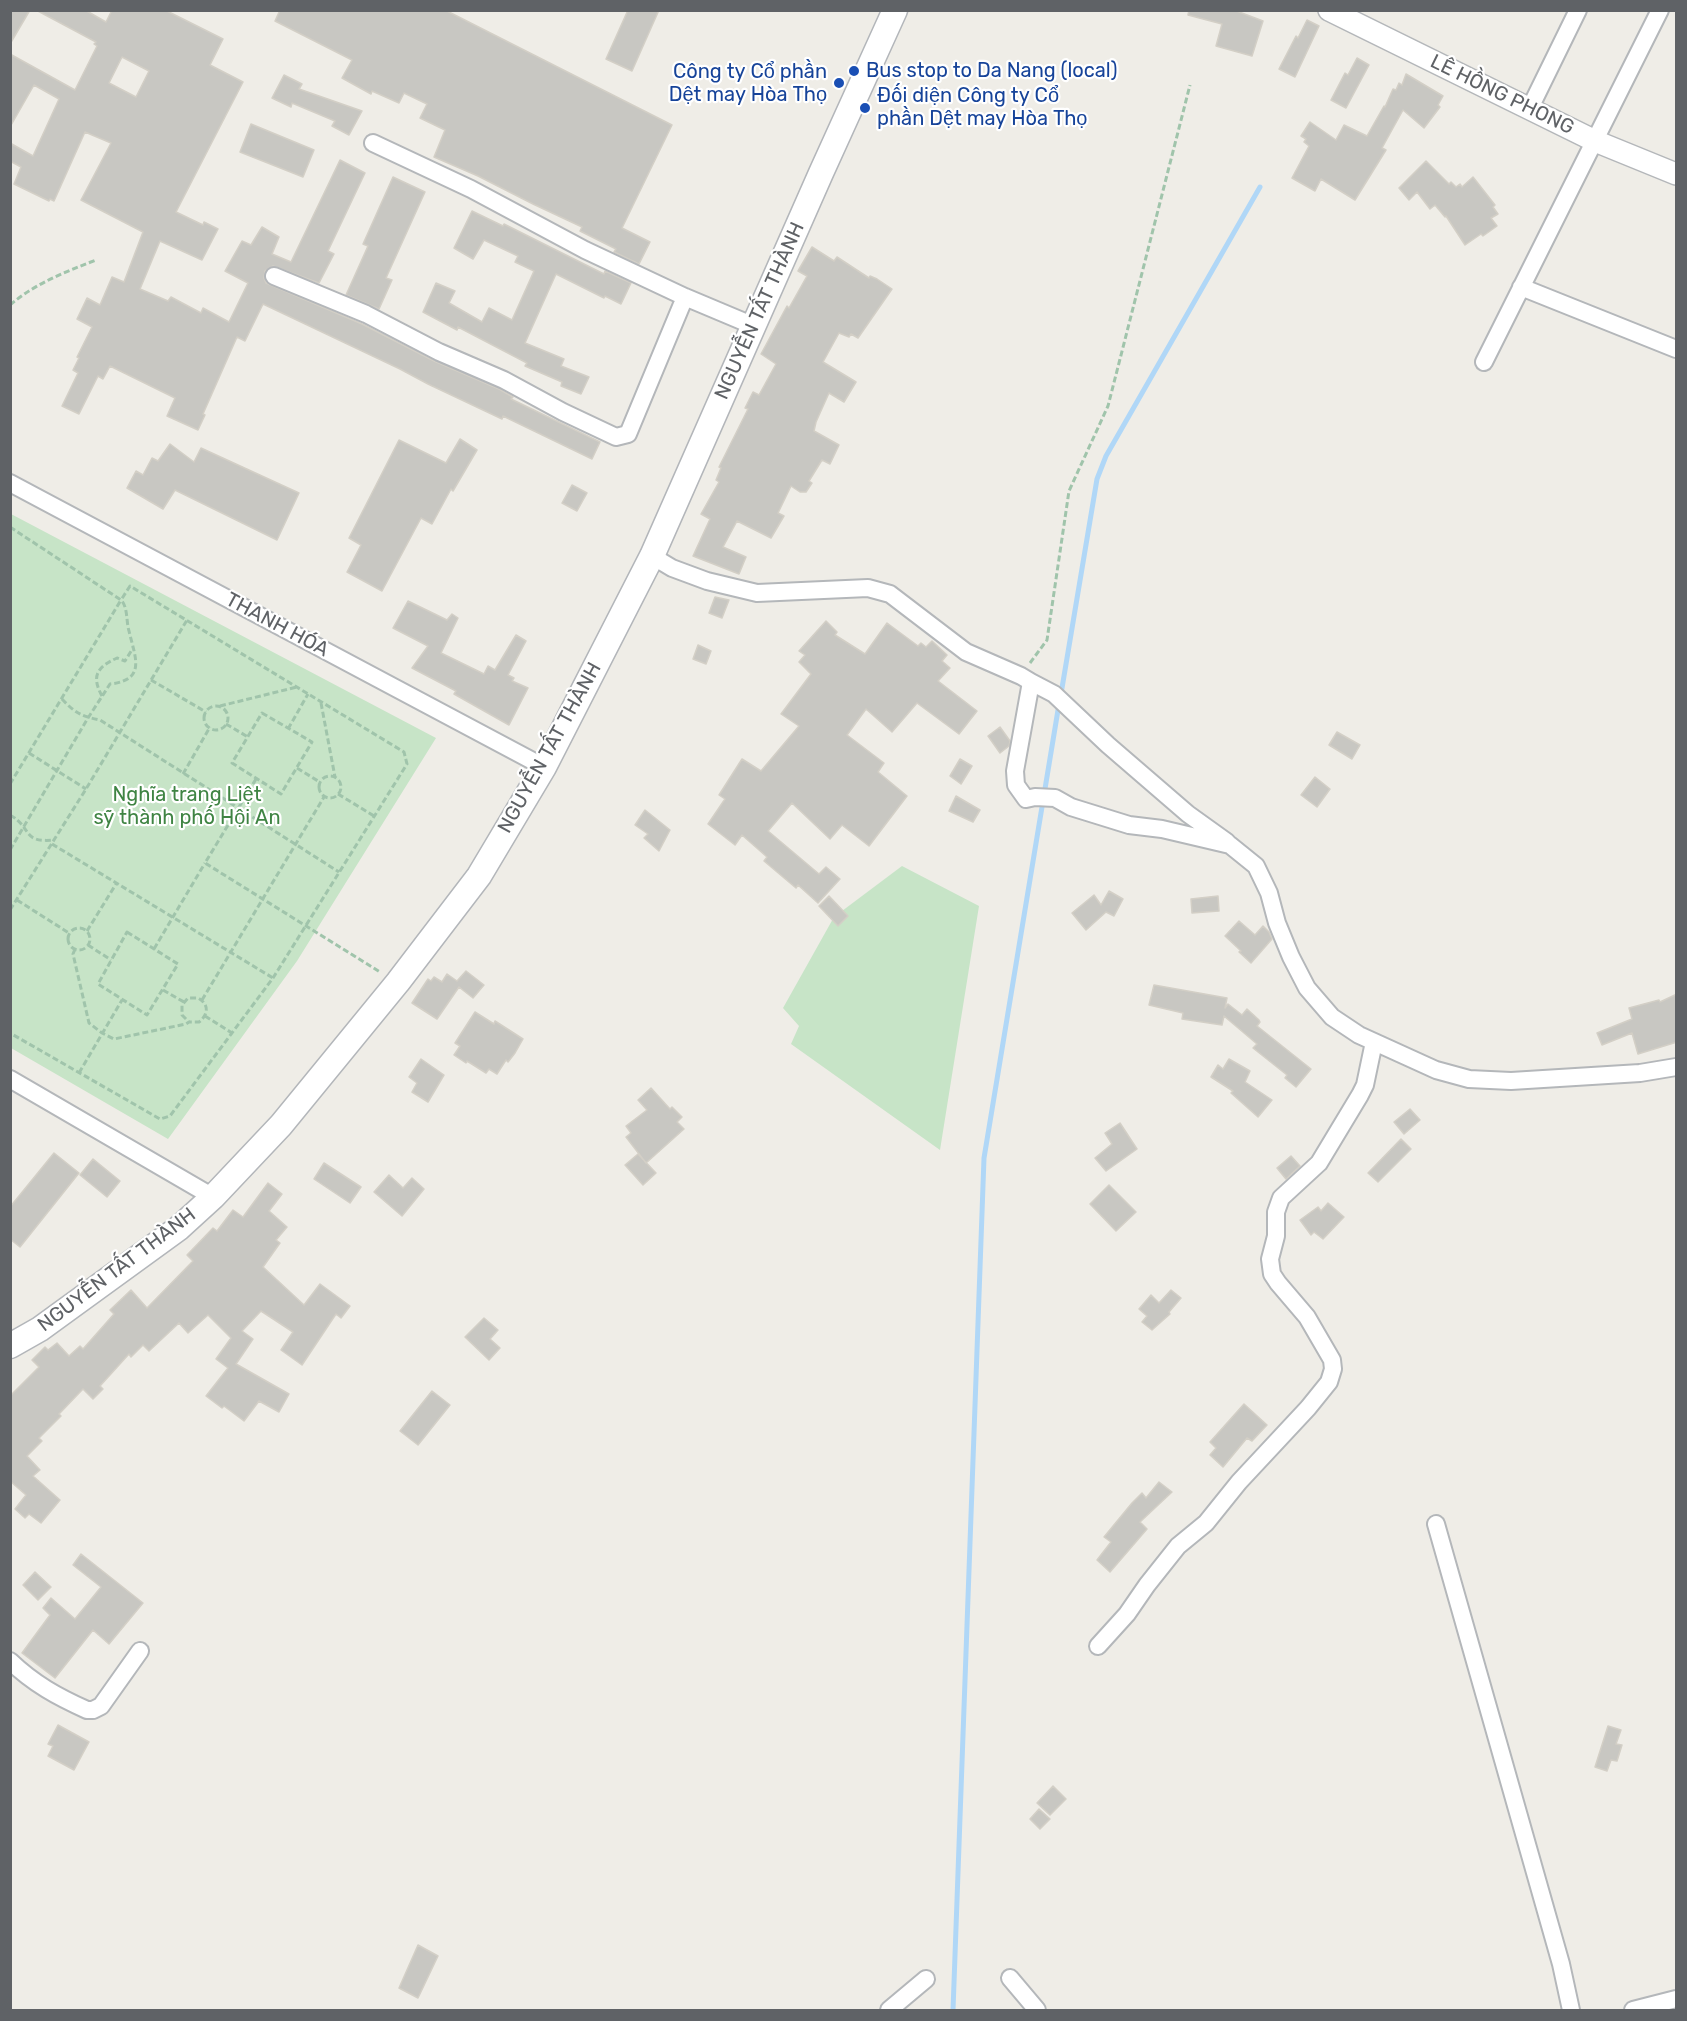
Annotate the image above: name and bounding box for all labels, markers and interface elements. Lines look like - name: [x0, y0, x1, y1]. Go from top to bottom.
- street label: LÊ HỒNG PHONG: [1426, 50, 1578, 140]
- place label: Bus stop to Da Nang (local): [866, 59, 1117, 83]
- place label: Công ty Cổ phần Dệt may Hòa Thọ: [669, 60, 827, 107]
- marker: Bus stop to Da Nang (local): [847, 64, 861, 78]
- marker: Công ty Cổ phần Dệt may Hòa Thọ: [832, 76, 846, 90]
- place label: Đối diện Công ty Cổ phần Dệt may Hòa Thọ: [877, 84, 1087, 131]
- marker: Đối diện Công ty Cổ phần Dệt may Hòa Thọ: [858, 101, 872, 115]
- street label: NGUYỄN TẤT THÀNH: [710, 219, 810, 403]
- street label: THANH HÓA: [221, 588, 333, 662]
- street label: NGUYỄN TẤT THÀNH: [493, 659, 607, 837]
- park label: Nghĩa trang Liệt sỹ thành phố Hội An: [93, 783, 281, 830]
- street label: NGUYỄN TẤT THÀNH: [33, 1203, 201, 1337]

